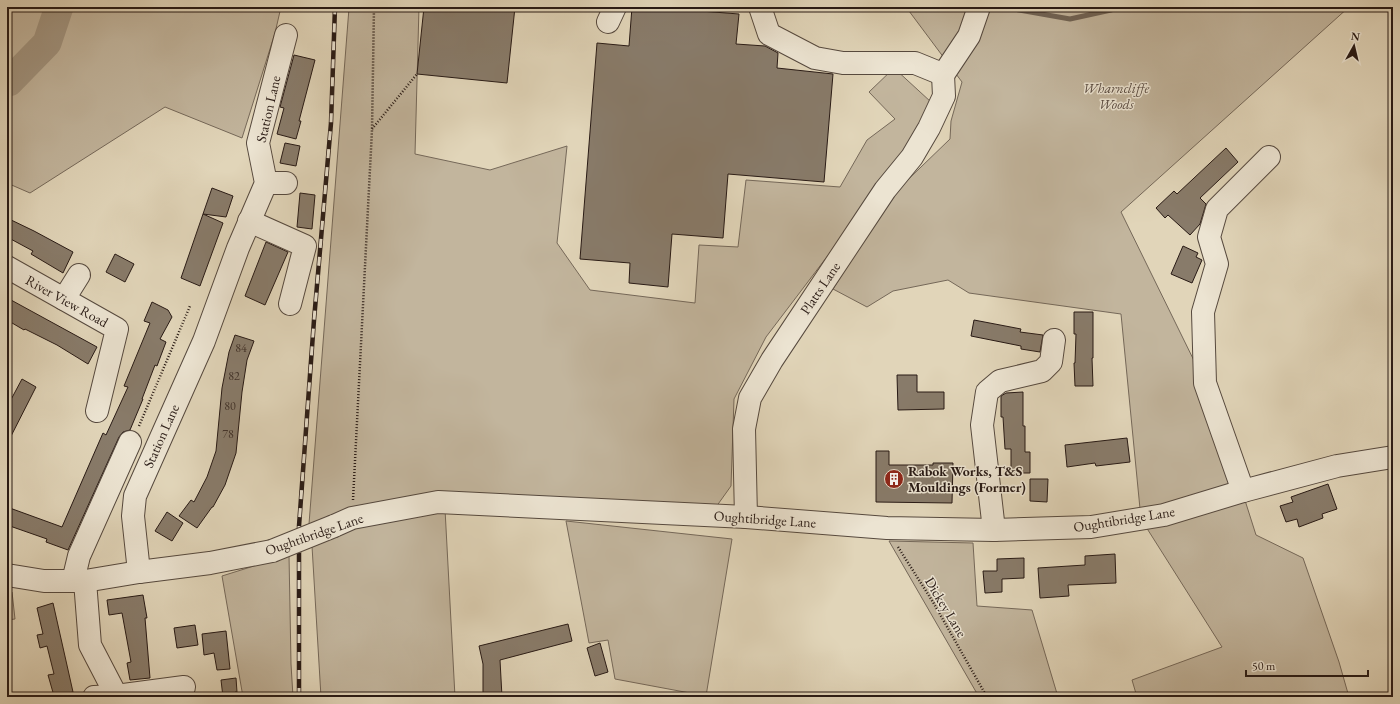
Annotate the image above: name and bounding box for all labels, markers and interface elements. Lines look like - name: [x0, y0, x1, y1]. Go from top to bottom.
- north arrow: [1334, 26, 1374, 66]
- text: N: [1350, 29, 1361, 44]
- street label: Station Lane: [252, 73, 285, 144]
- park label: Wharncliffe Woods: [1083, 79, 1150, 113]
- street label: Platts Lane: [796, 258, 844, 318]
- street label: River View Road: [22, 271, 112, 332]
- house number: 84: [235, 340, 247, 356]
- house number: 82: [228, 368, 240, 384]
- house number: 80: [224, 398, 236, 414]
- street label: Station Lane: [139, 401, 183, 471]
- house number: 78: [222, 426, 234, 442]
- place label: Rabok Works, T&S Mouldings (Former): [908, 462, 1026, 496]
- building icon: Rabok Works, T&S Mouldings (Former): [883, 468, 905, 490]
- street label: Oughtibridge Lane: [1072, 502, 1177, 536]
- street label: Oughtibridge Lane: [713, 506, 817, 532]
- street label: Oughtibridge Lane: [263, 509, 366, 559]
- street label: Dickey Lane: [921, 574, 971, 641]
- scale bar: [1246, 652, 1368, 678]
- text: 50 m: [1252, 658, 1276, 674]

